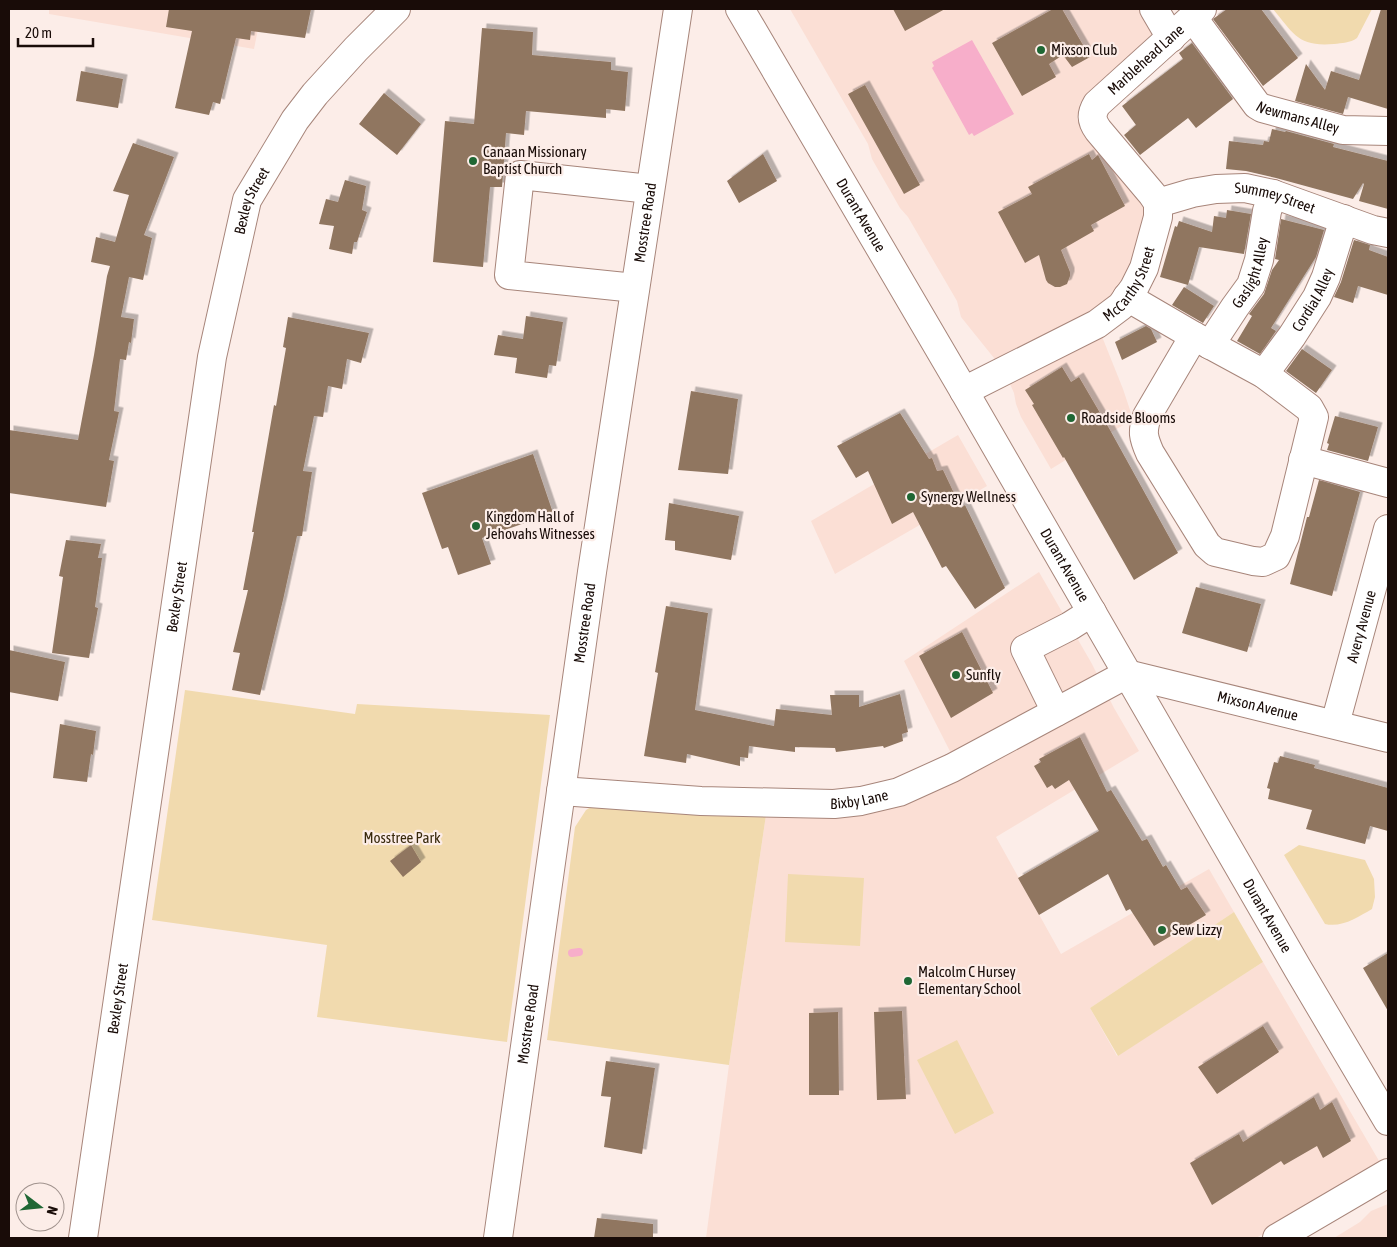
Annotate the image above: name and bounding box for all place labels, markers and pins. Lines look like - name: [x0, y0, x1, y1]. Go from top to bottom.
- place label: Mixson Club: [1051, 41, 1117, 58]
- marker: Mixson Club: [1035, 44, 1047, 56]
- place label: Canaan Missionary Baptist Church: [483, 143, 587, 177]
- marker: Canaan Missionary Baptist Church: [467, 155, 479, 167]
- place label: Roadside Blooms: [1081, 409, 1176, 426]
- marker: Roadside Blooms: [1065, 412, 1077, 424]
- place label: Synergy Wellness: [921, 488, 1016, 505]
- marker: Synergy Wellness: [905, 491, 917, 503]
- place label: Kingdom Hall of Jehovahs Witnesses: [486, 508, 595, 542]
- marker: Kingdom Hall of Jehovahs Witnesses: [470, 520, 482, 532]
- place label: Sunfly: [966, 666, 1001, 683]
- marker: Sunfly: [950, 669, 962, 681]
- place label: Sew Lizzy: [1172, 921, 1222, 938]
- marker: Sew Lizzy: [1156, 924, 1168, 936]
- place label: Malcolm C Hursey Elementary School: [918, 963, 1021, 997]
- marker: Malcolm C Hursey Elementary School: [902, 975, 914, 987]

